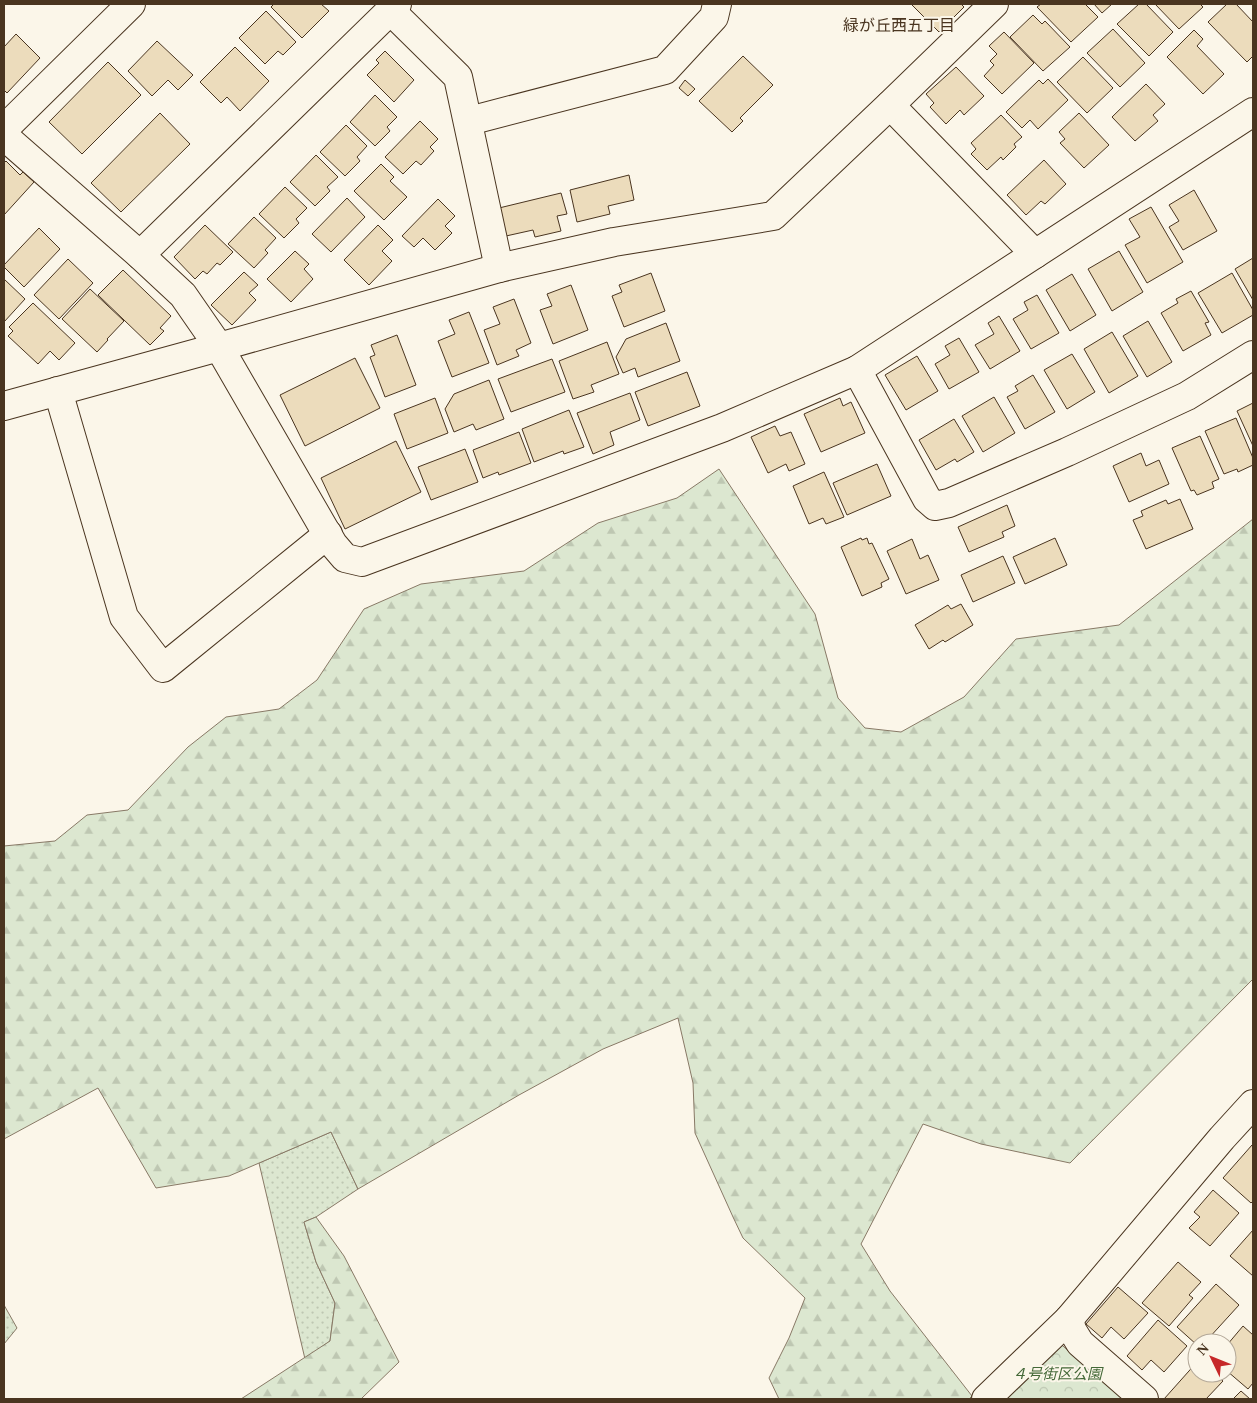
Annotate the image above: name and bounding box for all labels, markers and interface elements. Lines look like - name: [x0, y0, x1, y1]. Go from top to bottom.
- district label: 緑が丘西五丁目: [843, 17, 955, 34]
- north arrow: [1187, 1333, 1237, 1383]
- text: N: [1194, 1341, 1212, 1358]
- park label: ４号街区公園: [1012, 1366, 1104, 1382]

